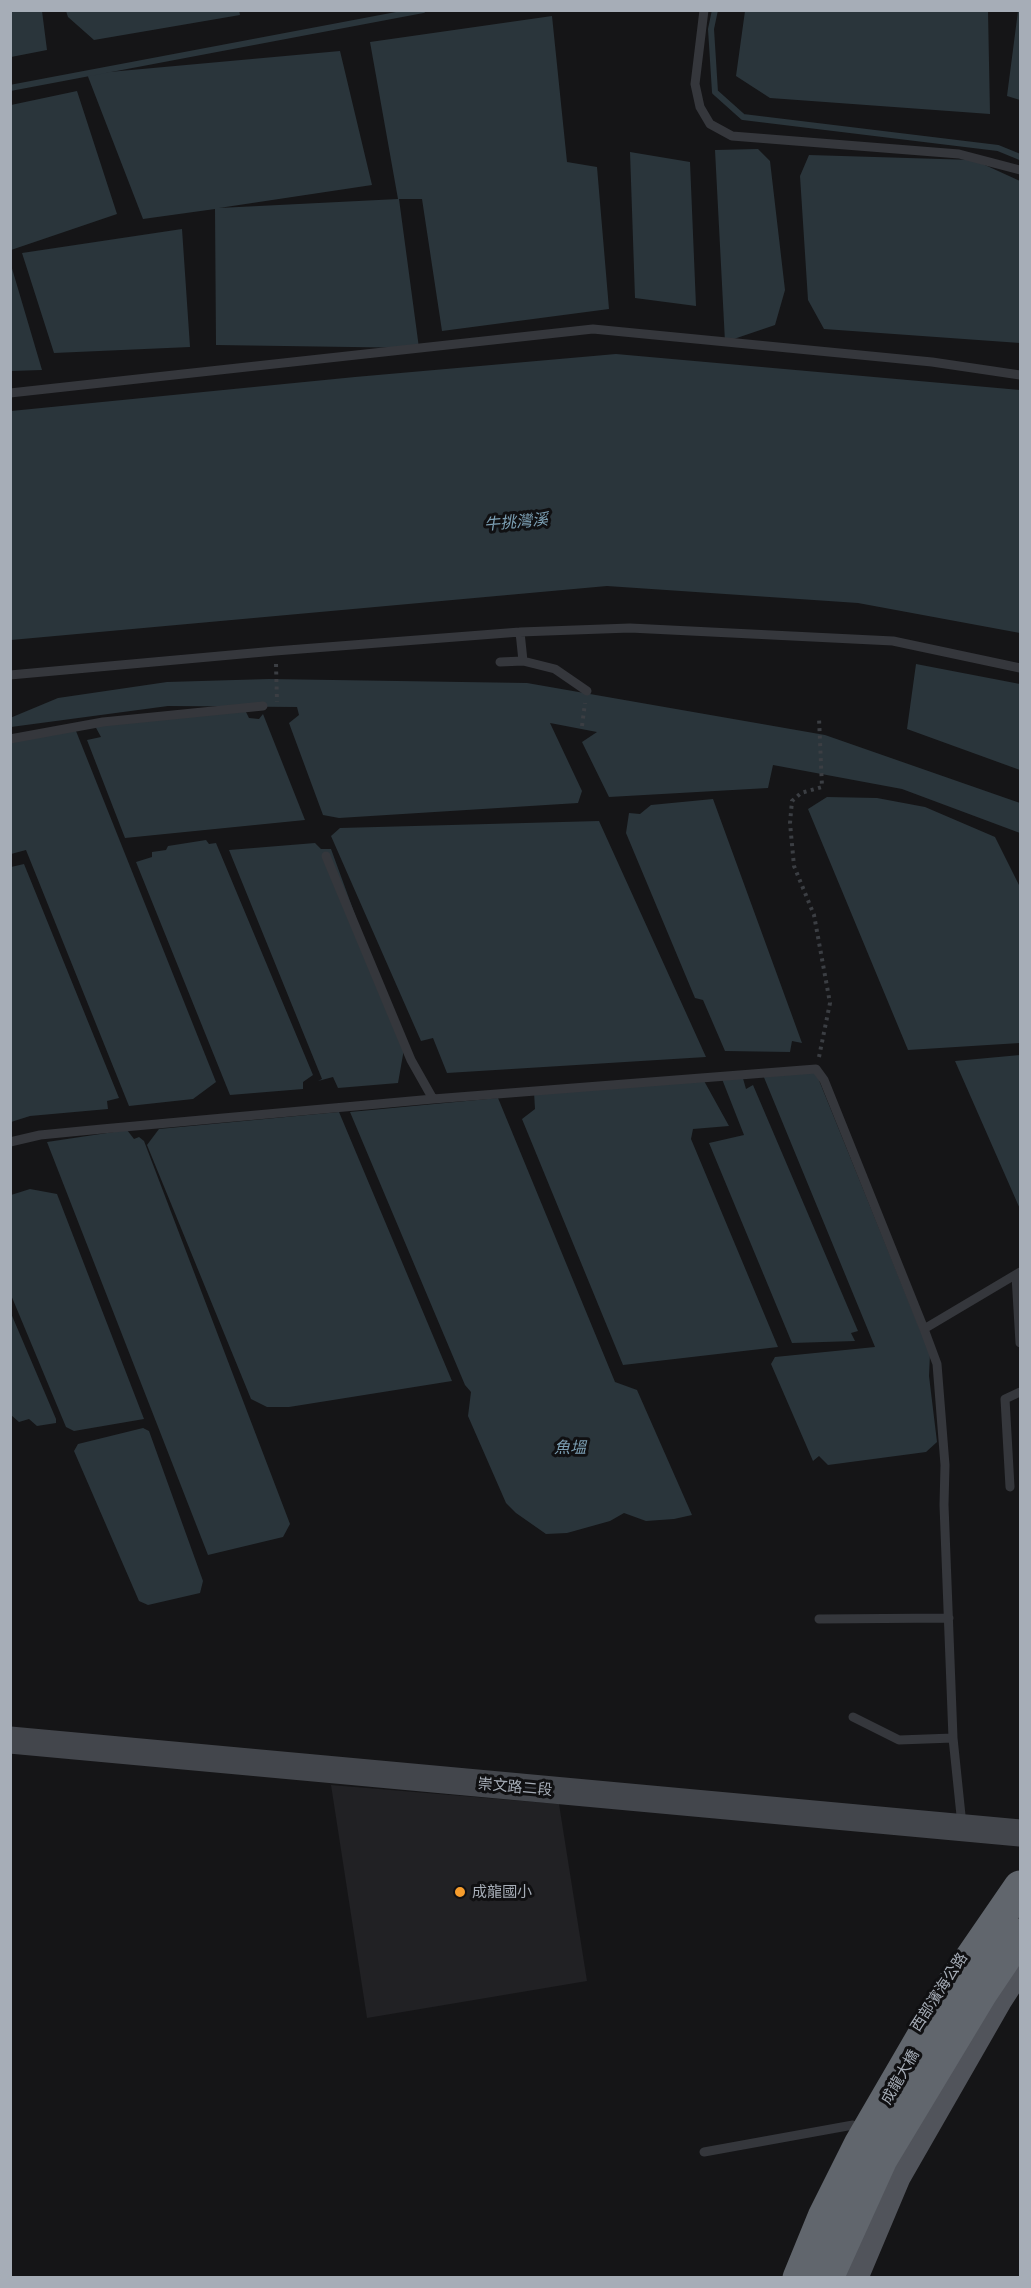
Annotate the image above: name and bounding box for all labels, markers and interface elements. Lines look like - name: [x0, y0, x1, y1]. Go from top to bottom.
- water label: 牛挑灣溪: [483, 510, 549, 534]
- water label: 魚塭: [554, 1438, 586, 1458]
- street label: 崇文路二段: [477, 1775, 553, 1799]
- place label: 成龍國小: [472, 1883, 532, 1901]
- marker: 成龍國小: [453, 1885, 467, 1899]
- street label: 西部濱海公路: [907, 1949, 971, 2035]
- street label: 成龍大橋: [877, 2047, 923, 2107]

